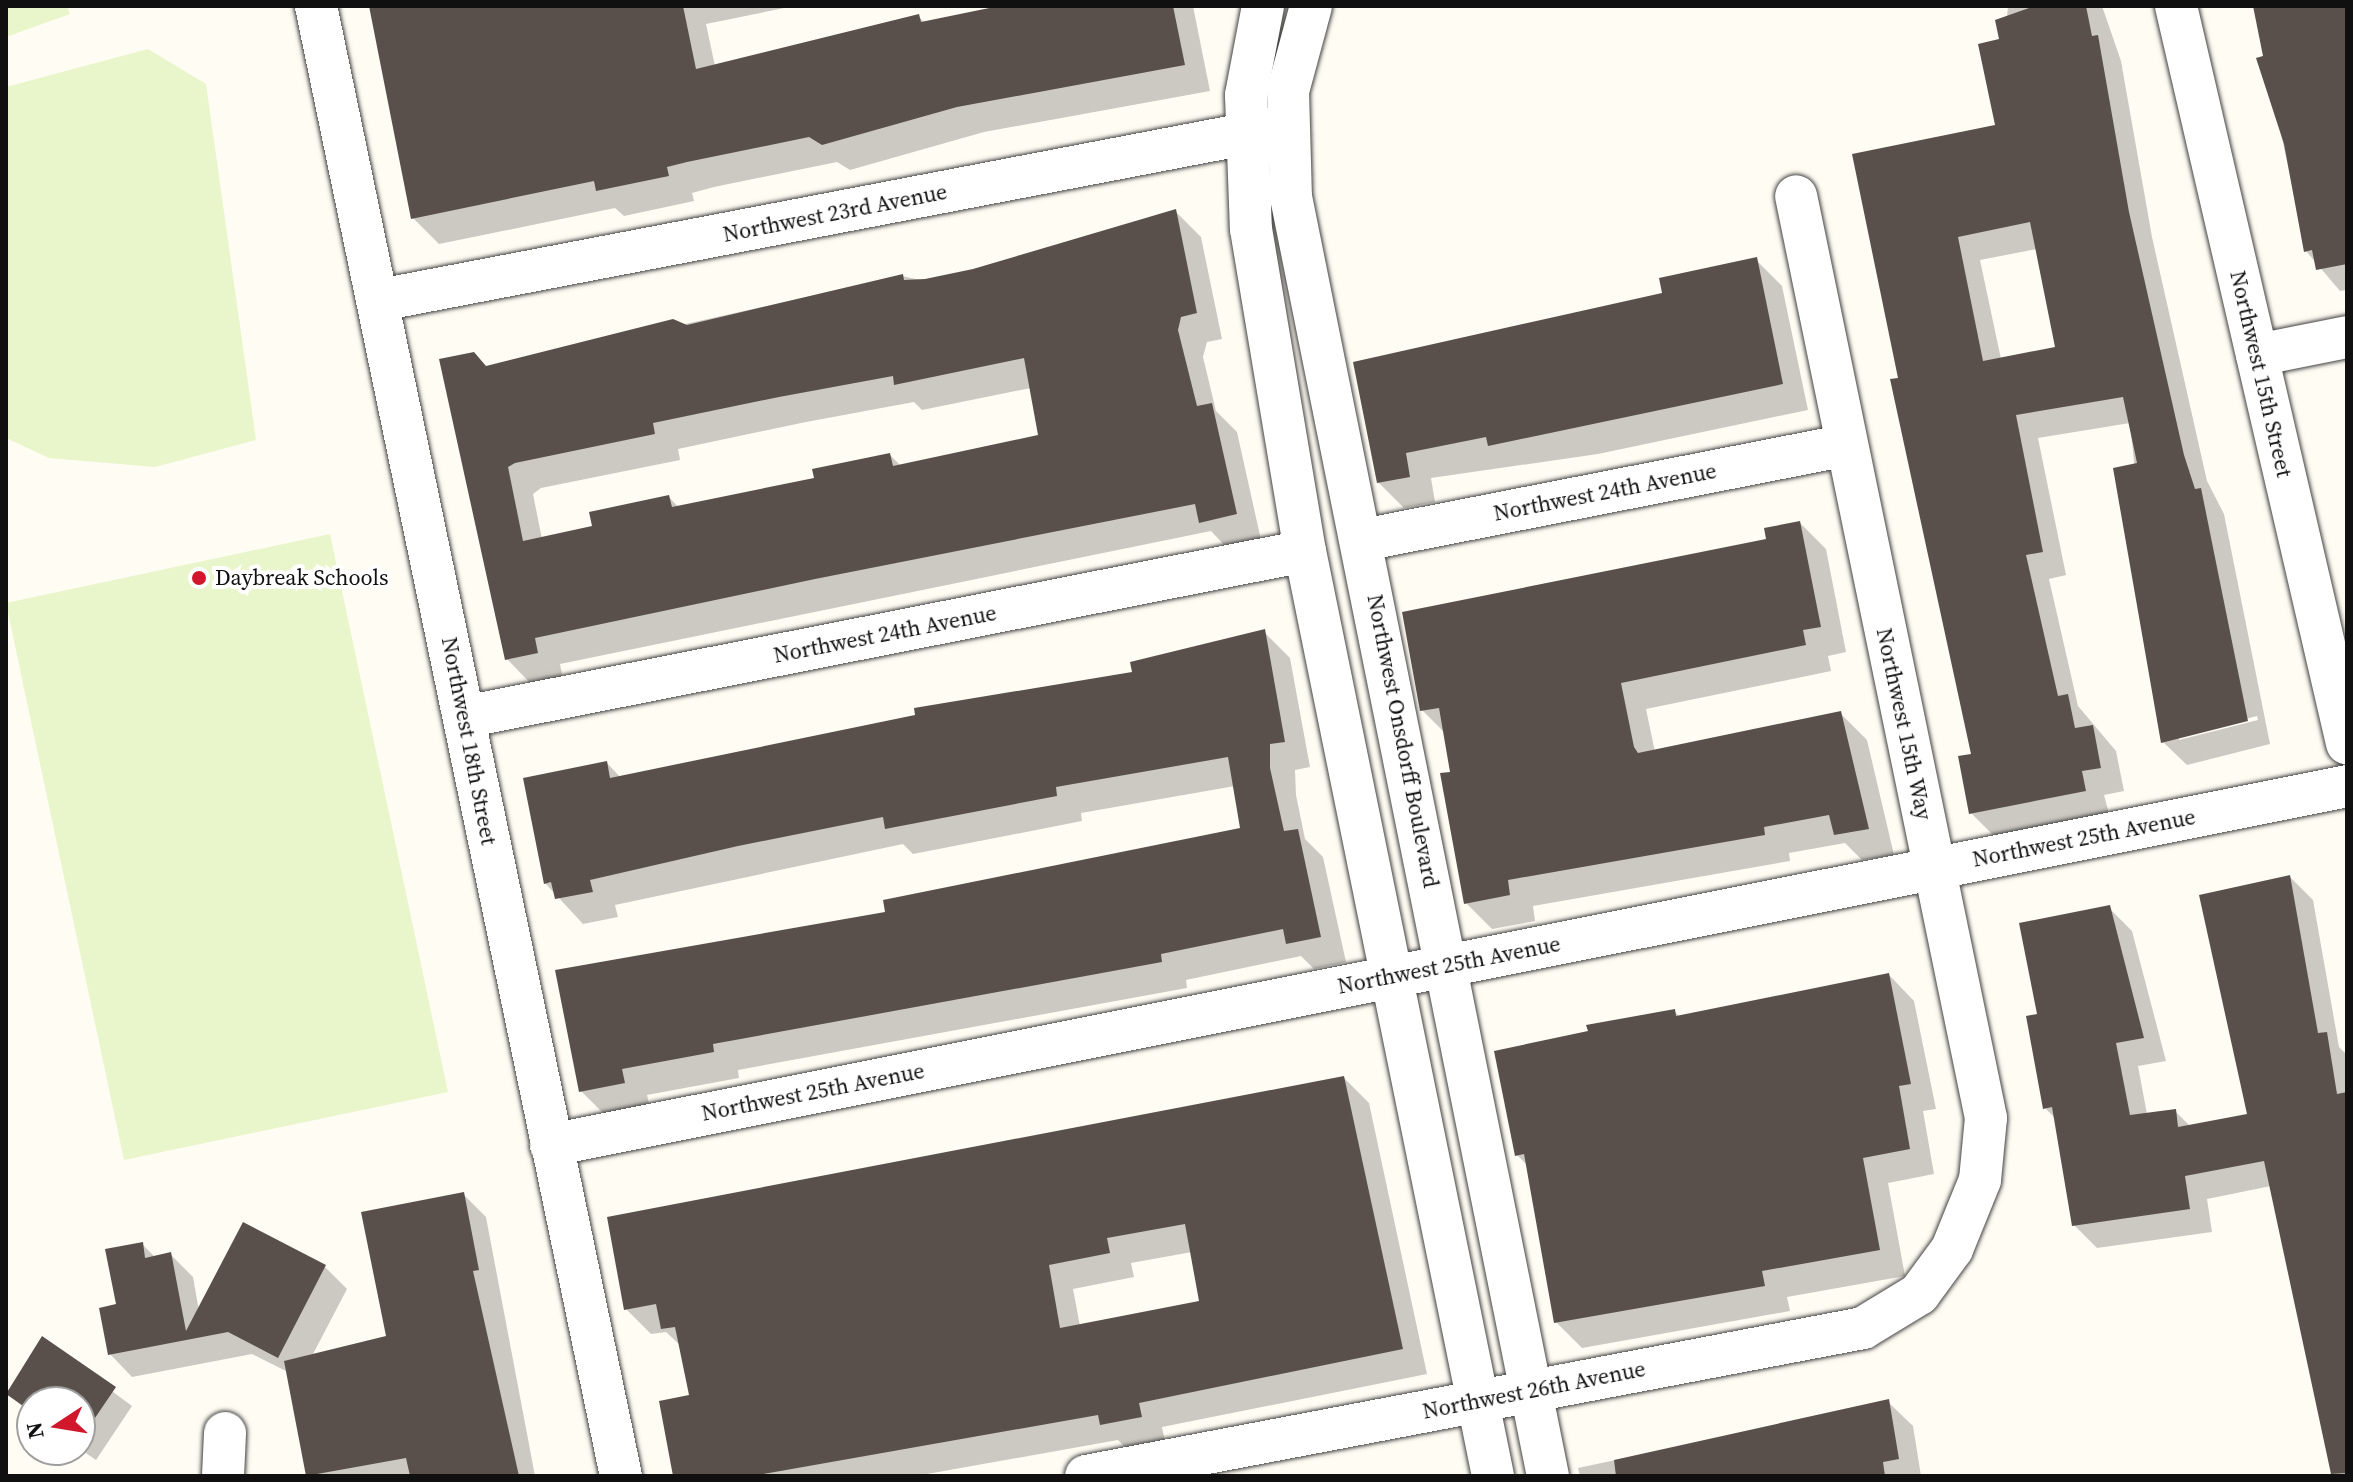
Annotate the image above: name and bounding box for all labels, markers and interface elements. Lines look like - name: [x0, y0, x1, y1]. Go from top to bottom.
- street label: Northwest 23rd Avenue: [721, 178, 949, 248]
- street label: Northwest 15th Street: [2224, 268, 2298, 480]
- street label: Northwest 24th Avenue: [1491, 457, 1719, 527]
- place label: Daybreak Schools: [215, 565, 389, 591]
- marker: Daybreak Schools: [190, 569, 208, 587]
- street label: Northwest Onsdorff Boulevard: [1362, 592, 1444, 890]
- street label: Northwest 24th Avenue: [771, 599, 999, 669]
- street label: Northwest 15th Way: [1871, 625, 1937, 823]
- street label: Northwest 18th Street: [436, 635, 502, 847]
- street label: Northwest 25th Avenue: [1970, 803, 2198, 873]
- street label: Northwest 25th Avenue: [1335, 930, 1563, 1000]
- street label: Northwest 25th Avenue: [699, 1057, 927, 1127]
- street label: Northwest 26th Avenue: [1420, 1355, 1648, 1425]
- north arrow: [16, 1386, 96, 1466]
- text: N: [18, 1420, 51, 1442]

